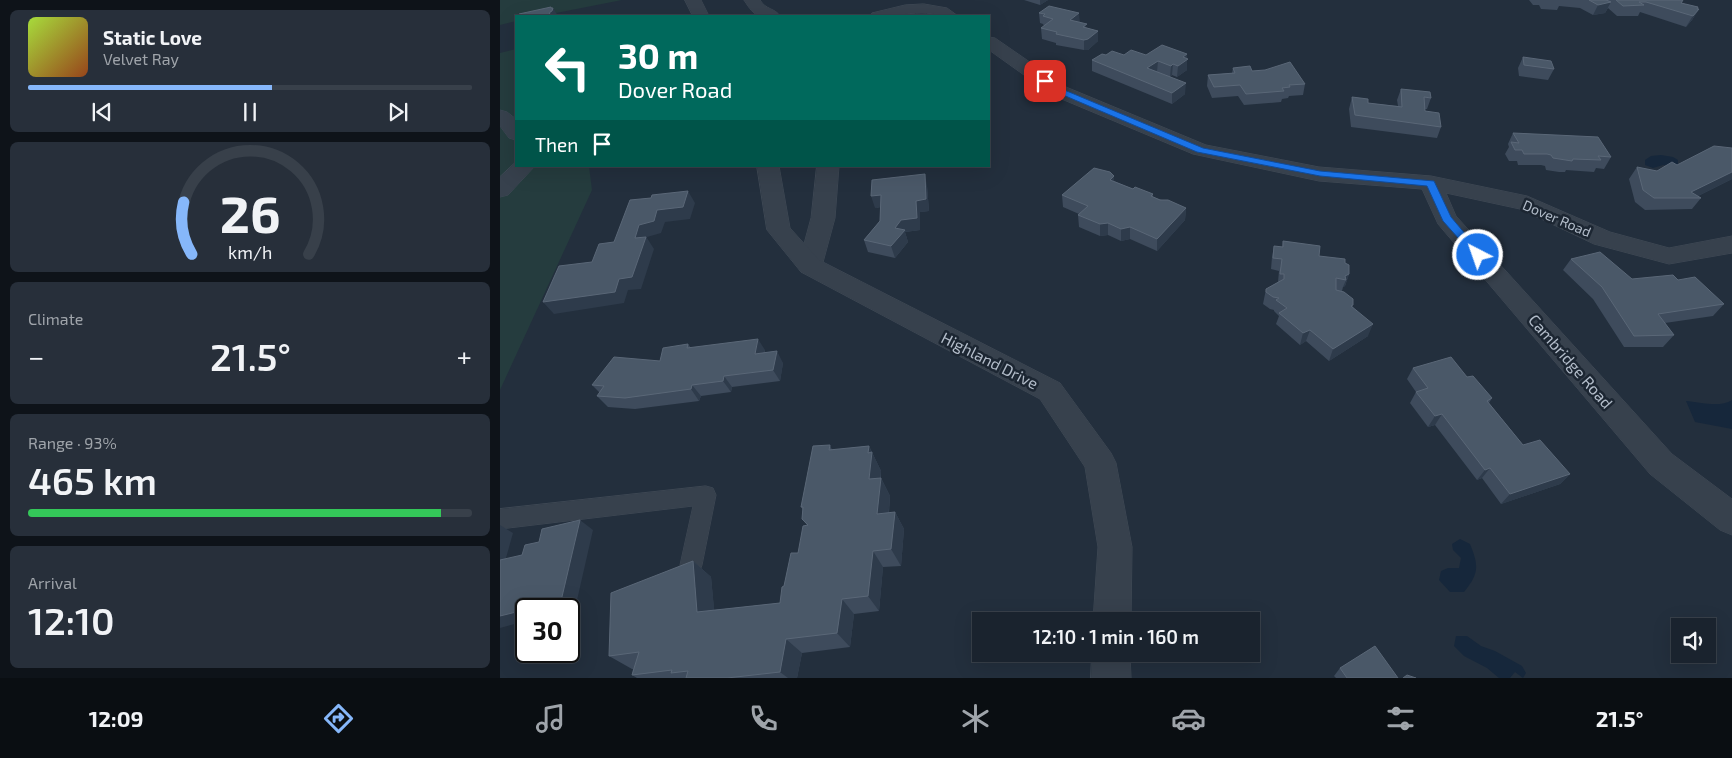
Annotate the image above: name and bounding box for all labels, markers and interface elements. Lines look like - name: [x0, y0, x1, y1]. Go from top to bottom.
- text: Static Love: [103, 26, 202, 49]
- text: 30 m: [618, 34, 698, 76]
- icon: left: [535, 35, 600, 100]
- text: Velvet Ray: [103, 49, 179, 68]
- pin: [1024, 60, 1066, 102]
- icon: arrive: [1031, 67, 1059, 95]
- text: Dover Road: [618, 76, 732, 102]
- icon: previous: [88, 98, 116, 126]
- icon: pause: [236, 98, 264, 126]
- icon: next: [384, 98, 412, 126]
- icon: arrive: [588, 130, 616, 158]
- text: Then: [535, 133, 578, 156]
- text: 26: [220, 181, 280, 243]
- street label: Dover Road: [1520, 196, 1594, 240]
- position arrow: [1451, 228, 1503, 280]
- text: km/h: [228, 241, 272, 263]
- text: Climate: [28, 309, 83, 328]
- street label: Cambridge Road: [1525, 310, 1617, 412]
- street label: Highland Drive: [938, 327, 1042, 393]
- text: 21.5°: [210, 333, 291, 379]
- text: −: [28, 339, 44, 373]
- text: +: [457, 339, 472, 373]
- text: Range · 93%: [28, 433, 117, 452]
- text: 465 km: [28, 457, 157, 503]
- text: Arrival: [28, 573, 77, 592]
- text: 12:10: [28, 597, 115, 643]
- speed limit sign: 30: [515, 598, 580, 663]
- map controls: [1671, 618, 1716, 663]
- button: sound: [1671, 618, 1716, 663]
- text: 12:10 · 1 min · 160 m: [1033, 625, 1199, 648]
- icon: directions: [321, 701, 356, 736]
- icon: music: [533, 701, 568, 736]
- icon: phone: [746, 701, 781, 736]
- icon: climate: [958, 701, 993, 736]
- icon: car: [1171, 701, 1206, 736]
- icon: filters: [1383, 701, 1418, 736]
- text: 12:09: [89, 705, 144, 731]
- text: 21.5°: [1596, 705, 1643, 731]

